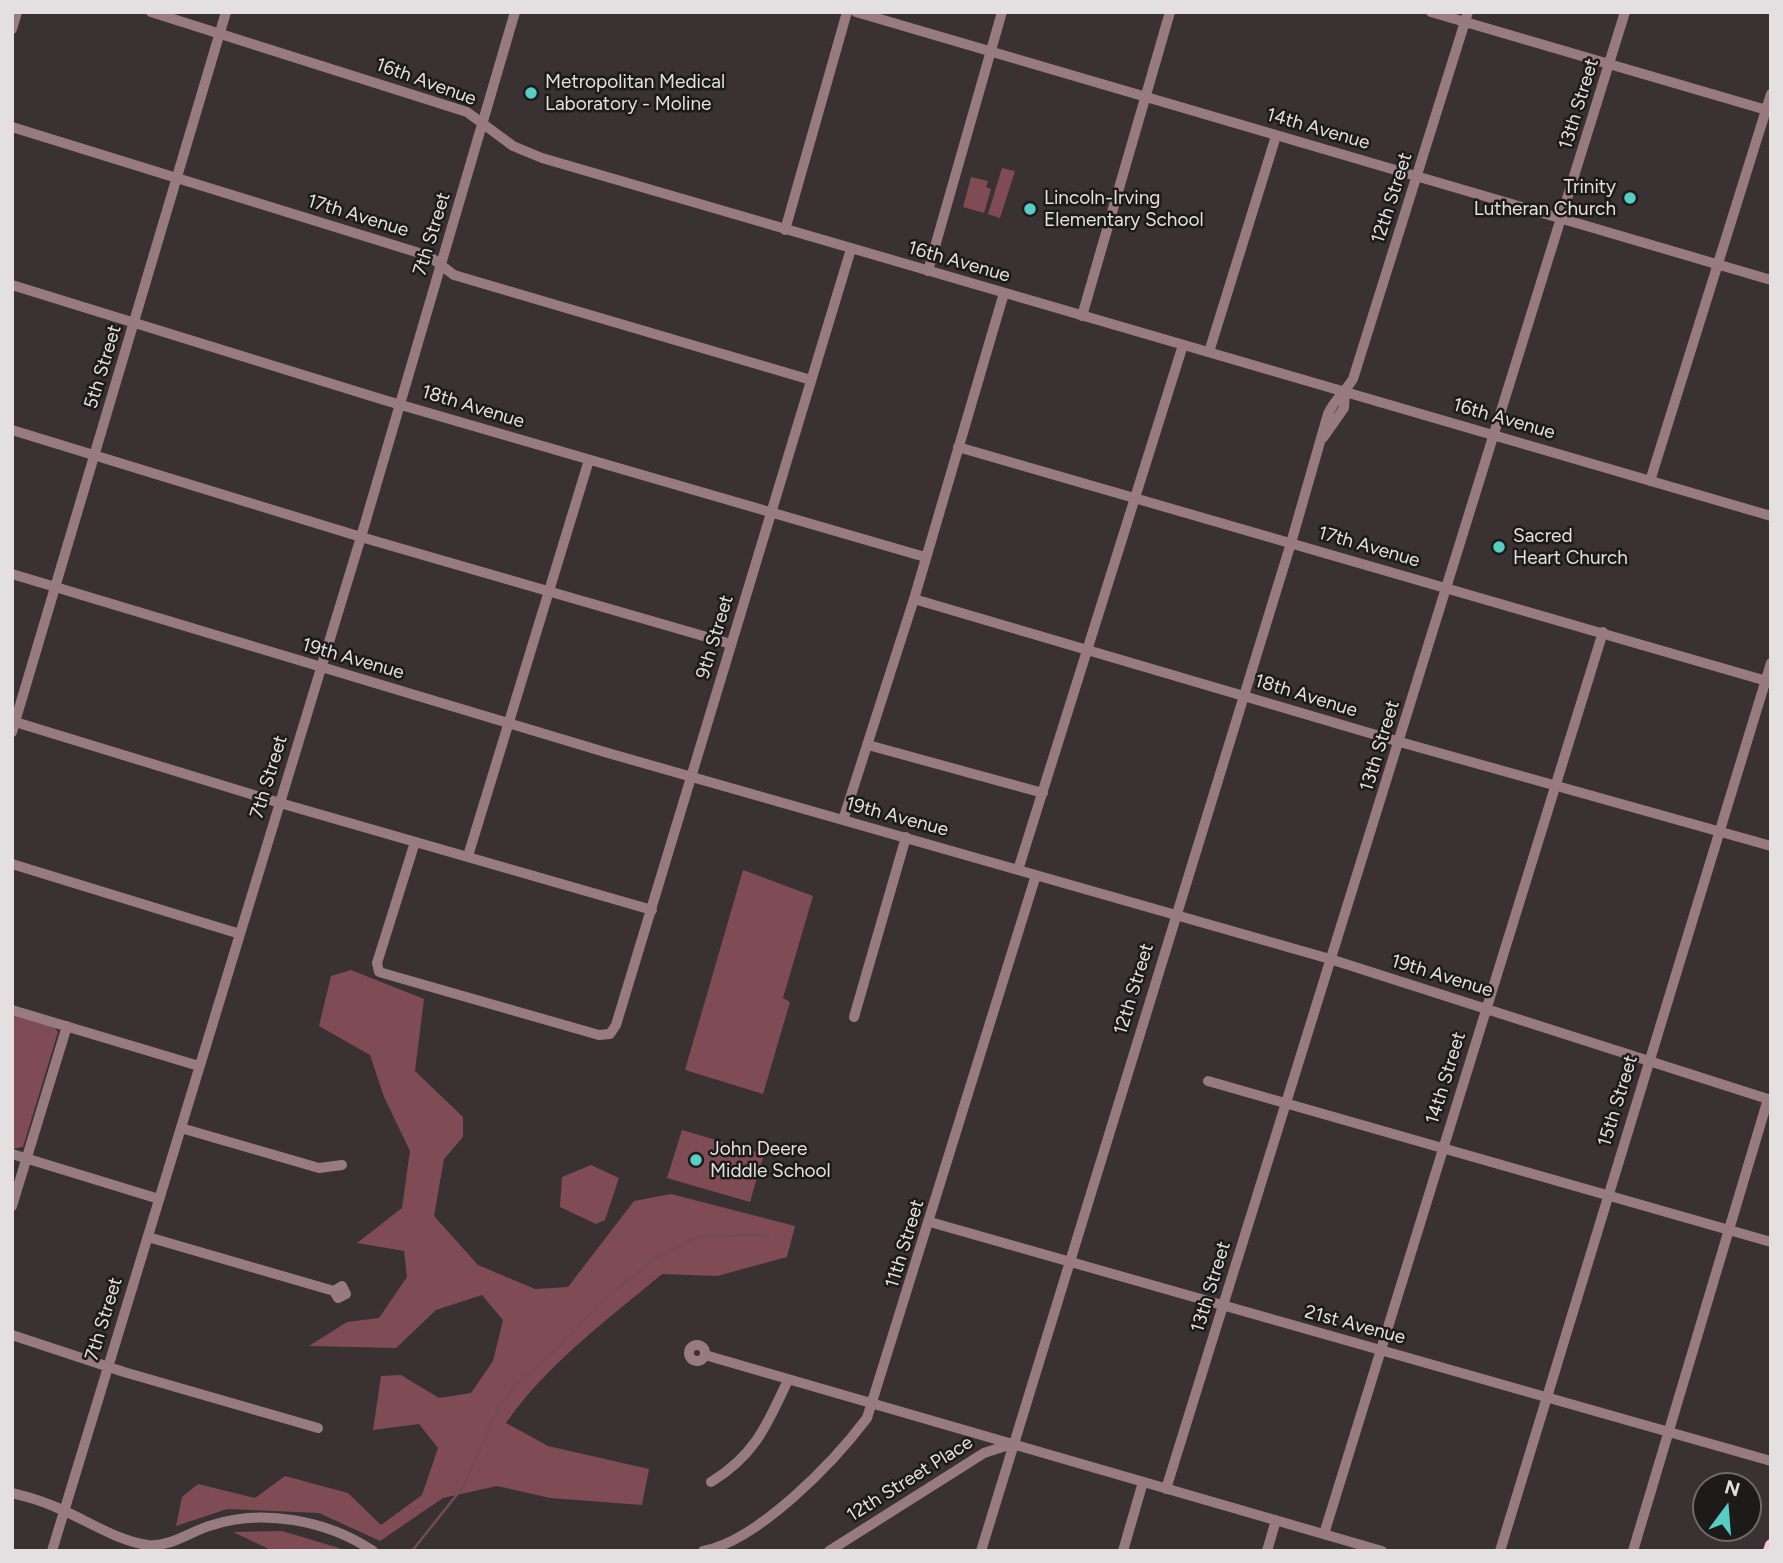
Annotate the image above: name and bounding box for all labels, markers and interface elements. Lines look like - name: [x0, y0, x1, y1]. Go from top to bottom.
- street label: 16th Avenue: [373, 53, 479, 111]
- street label: 13th Street: [1554, 56, 1604, 152]
- place label: Metropolitan Medical Laboratory - Moline: [545, 71, 725, 115]
- marker: Metropolitan Medical Laboratory - Moline: [523, 85, 539, 101]
- street label: 14th Avenue: [1264, 103, 1372, 155]
- street label: 12th Street: [1367, 150, 1417, 246]
- place label: Trinity Lutheran Church: [1474, 176, 1616, 220]
- place label: Lincoln-Irving Elementary School: [1044, 187, 1204, 231]
- street label: 17th Avenue: [305, 190, 411, 242]
- street label: 7th Street: [409, 190, 455, 278]
- marker: Trinity Lutheran Church: [1622, 190, 1638, 206]
- marker: Lincoln-Irving Elementary School: [1022, 201, 1038, 217]
- street label: 16th Avenue: [905, 237, 1013, 287]
- street label: 5th Street: [79, 322, 127, 412]
- street label: 18th Avenue: [419, 381, 527, 433]
- street label: 16th Avenue: [1450, 394, 1558, 444]
- street label: 17th Avenue: [1315, 522, 1423, 572]
- place label: Sacred Heart Church: [1513, 525, 1628, 569]
- marker: Sacred Heart Church: [1491, 539, 1507, 555]
- street label: 9th Street: [691, 592, 739, 682]
- street label: 19th Avenue: [299, 634, 407, 684]
- street label: 18th Avenue: [1252, 670, 1360, 722]
- street label: 13th Street: [1355, 698, 1405, 794]
- street label: 7th Street: [246, 733, 292, 821]
- street label: 19th Avenue: [843, 792, 951, 842]
- street label: 12th Street: [1109, 941, 1159, 1037]
- street label: 19th Avenue: [1388, 950, 1496, 1002]
- street label: 14th Street: [1421, 1029, 1471, 1127]
- street label: 15th Street: [1593, 1053, 1643, 1149]
- place label: John Deere Middle School: [710, 1138, 831, 1182]
- marker: John Deere Middle School: [688, 1152, 704, 1168]
- street label: 11th Street: [881, 1197, 929, 1291]
- street label: 13th Street: [1186, 1239, 1236, 1335]
- street label: 7th Street: [81, 1275, 127, 1363]
- street label: 21st Avenue: [1302, 1301, 1408, 1349]
- street label: 12th Street Place: [843, 1431, 977, 1527]
- north arrow: [1692, 1472, 1762, 1542]
- text: N: [1722, 1475, 1743, 1501]

